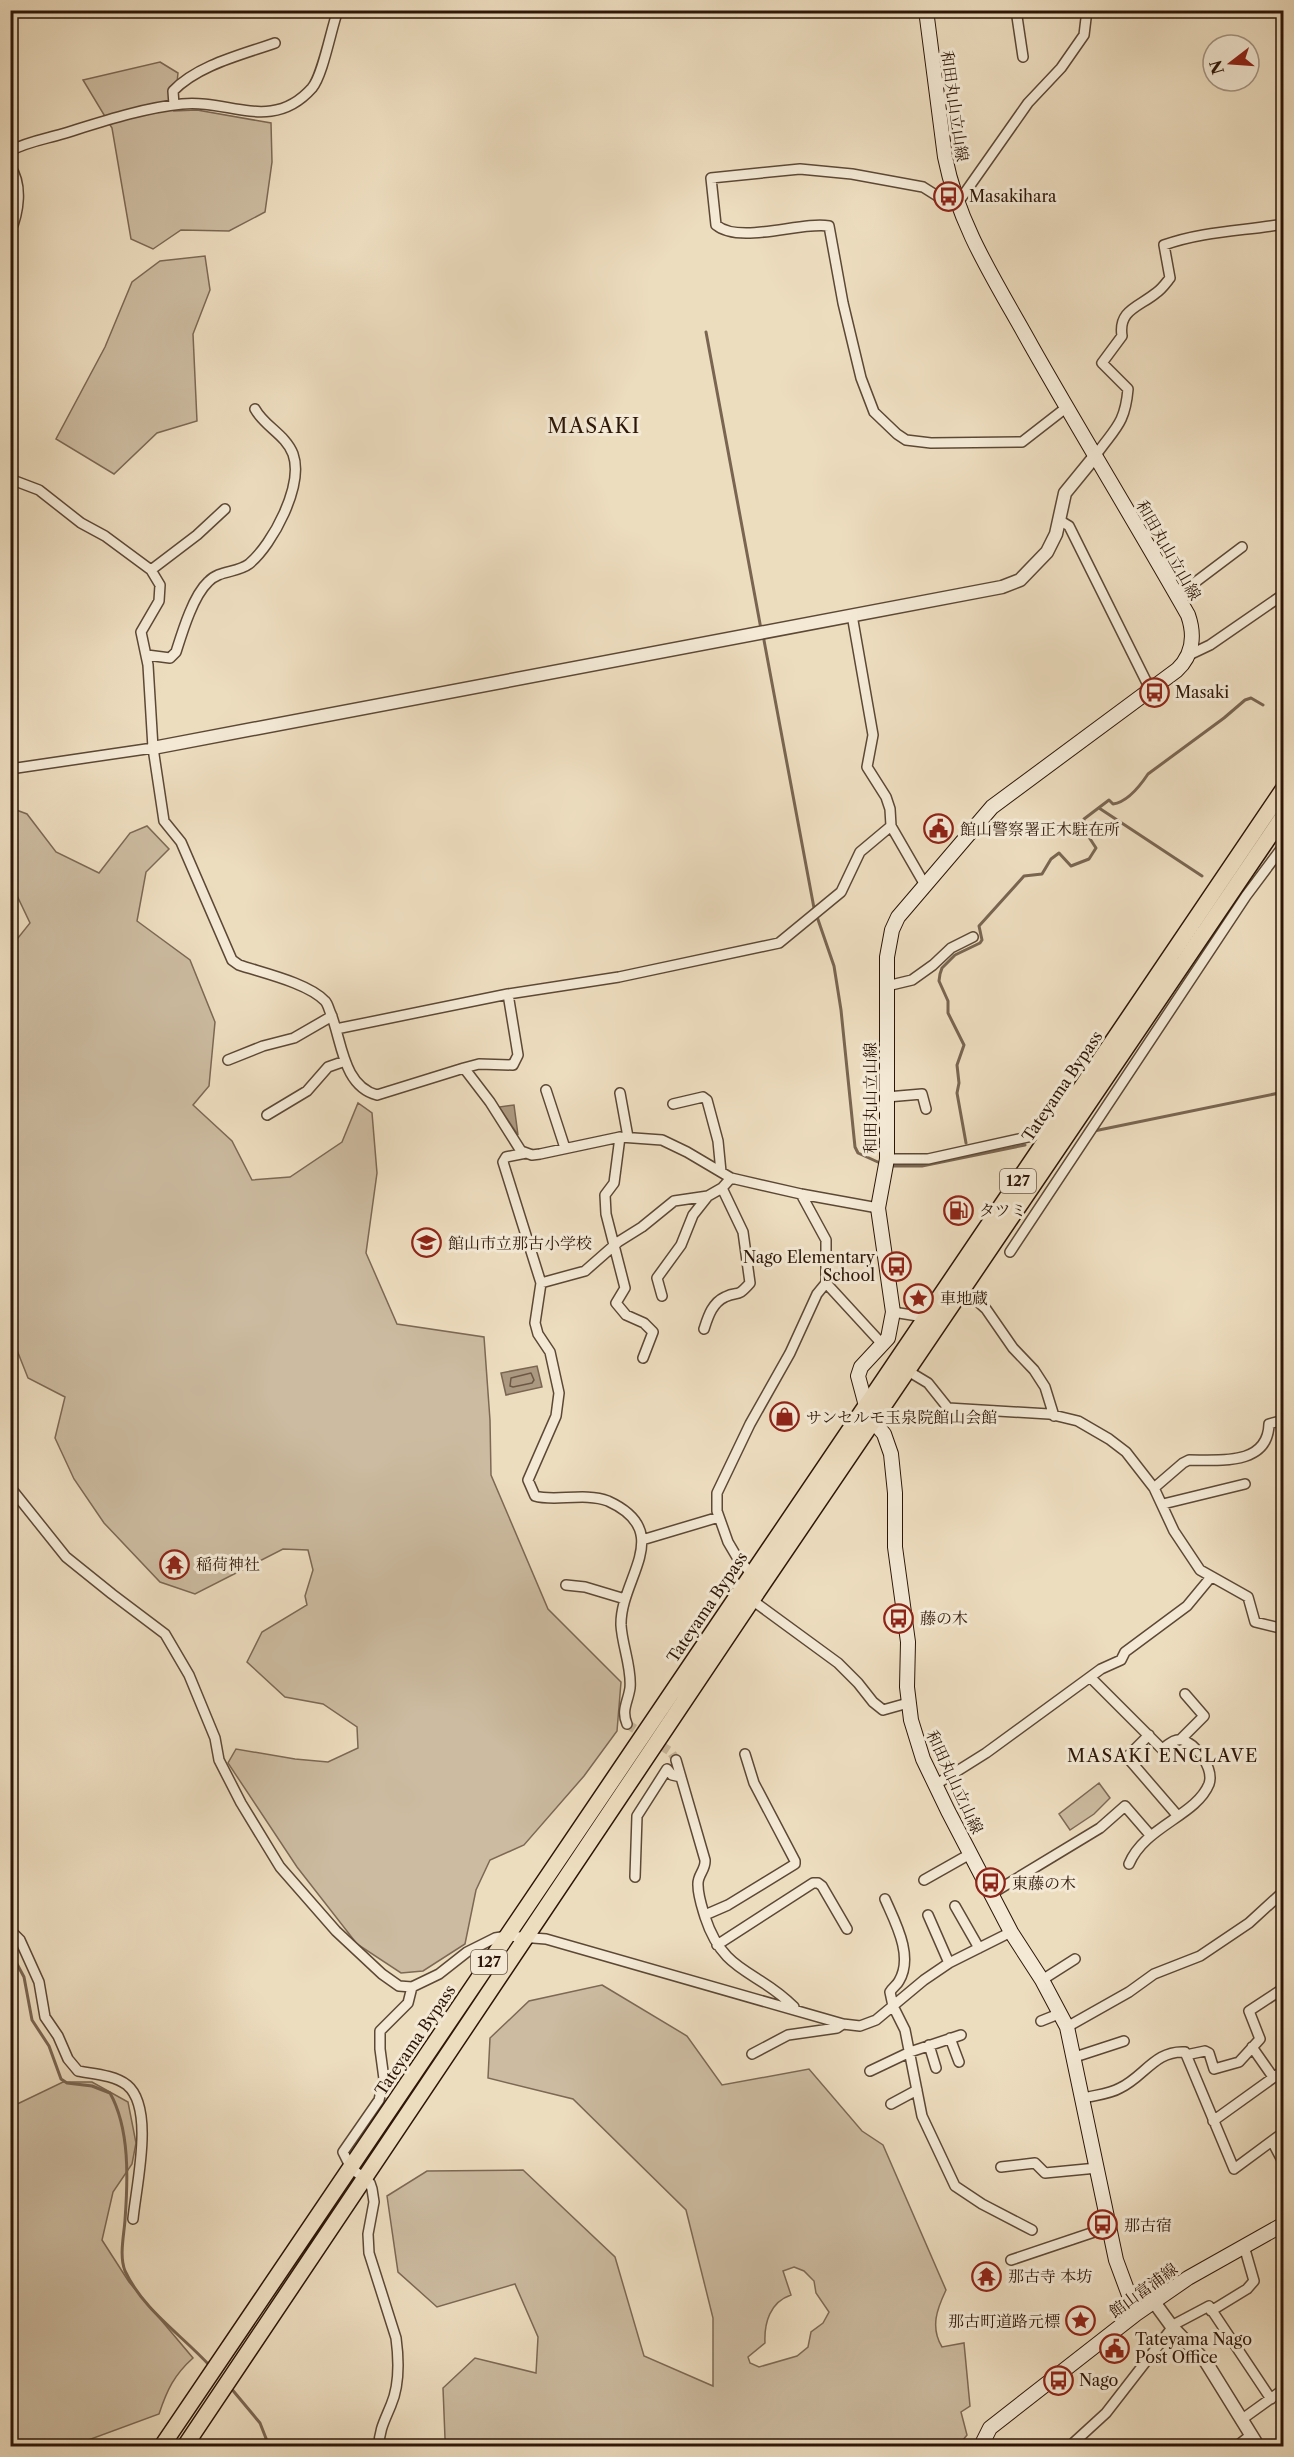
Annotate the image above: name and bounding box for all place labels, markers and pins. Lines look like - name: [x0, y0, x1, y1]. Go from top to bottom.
- bus stop icon: Masakihara: [932, 180, 964, 212]
- place label: Masakihara: [969, 186, 1057, 206]
- bus stop icon: Masaki: [1138, 676, 1170, 708]
- place label: Masaki: [1175, 682, 1229, 702]
- public building icon: 館山警察署正木駐在所: [923, 813, 955, 845]
- place label: 館山警察署正木駐在所: [960, 819, 1120, 839]
- fuel station icon: タツミ: [942, 1194, 974, 1226]
- place label: タツミ: [979, 1200, 1027, 1220]
- school or university icon: 館山市立那古小学校: [411, 1227, 443, 1259]
- place label: 館山市立那古小学校: [448, 1233, 592, 1253]
- place label: Nago Elementary School: [743, 1247, 876, 1285]
- bus stop icon: Nago Elementary School: [880, 1250, 912, 1282]
- place icon: 車地蔵: [903, 1282, 935, 1314]
- place label: 車地蔵: [940, 1288, 988, 1308]
- shop icon: サンセルモ玉泉院館山会館: [769, 1401, 801, 1433]
- place label: サンセルモ玉泉院館山会館: [806, 1407, 997, 1427]
- temple icon: 稲荷神社: [159, 1548, 191, 1580]
- place label: 稲荷神社: [196, 1554, 260, 1574]
- bus stop icon: 藤の木: [883, 1602, 915, 1634]
- place label: 藤の木: [920, 1608, 968, 1628]
- bus stop icon: 東藤の木: [975, 1867, 1007, 1899]
- place label: 東藤の木: [1012, 1873, 1076, 1893]
- bus stop icon: 那古宿: [1087, 2209, 1119, 2241]
- place label: 那古宿: [1124, 2215, 1172, 2235]
- temple icon: 那古寺 本坊: [971, 2260, 1003, 2292]
- place label: 那古寺 本坊: [1008, 2266, 1092, 2286]
- place icon: 那古町道路元標: [1065, 2305, 1097, 2337]
- place label: 那古町道路元標: [948, 2311, 1060, 2331]
- place label: Tateyama Nago Post Office: [1135, 2329, 1252, 2367]
- public building icon: Tateyama Nago Post Office: [1098, 2332, 1130, 2364]
- bus stop icon: Nago: [1042, 2364, 1074, 2396]
- place label: Nago: [1079, 2370, 1119, 2390]

